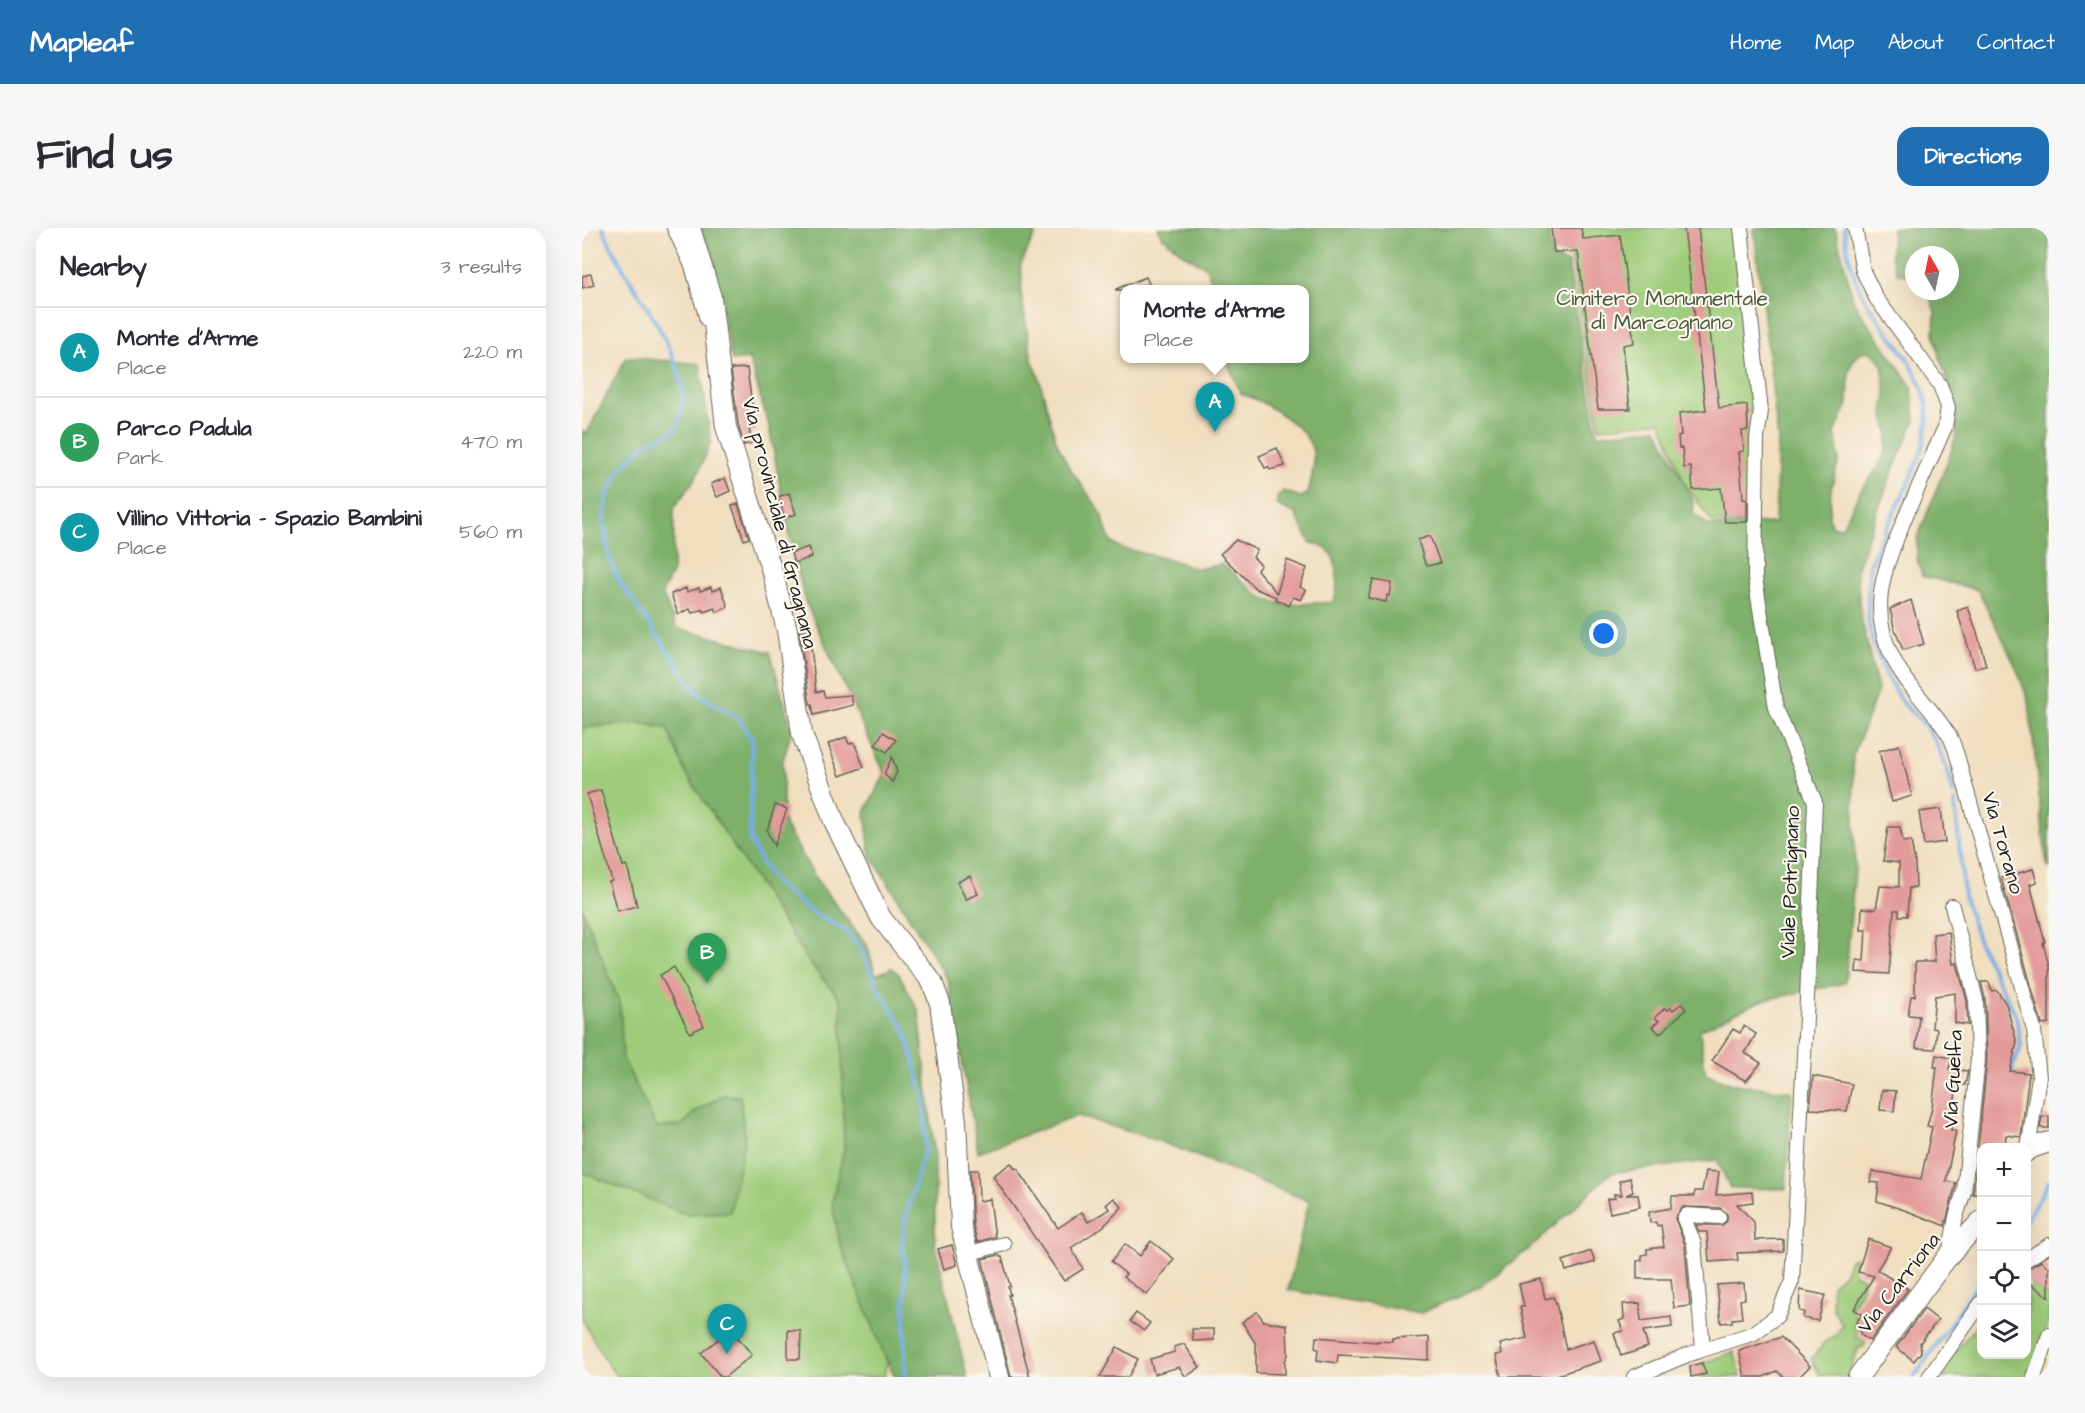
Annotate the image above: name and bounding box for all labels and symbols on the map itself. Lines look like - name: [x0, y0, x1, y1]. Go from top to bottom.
- north arrow: [1905, 246, 1959, 300]
- park label: Cimitero Monumentale di Marcognano: [1556, 284, 1768, 339]
- pin: A: [1196, 382, 1234, 432]
- street label: Via provinciale di Gragnana: [733, 394, 825, 652]
- your location: [1589, 619, 1618, 648]
- street label: Via Torano: [1975, 789, 2031, 898]
- street label: Viale Potrignano: [1773, 805, 1809, 959]
- pin: B: [688, 934, 726, 983]
- street label: Via Guelfa: [1936, 1029, 1970, 1129]
- street label: Via Carriona: [1851, 1226, 1948, 1339]
- pin: C: [708, 1304, 746, 1354]

